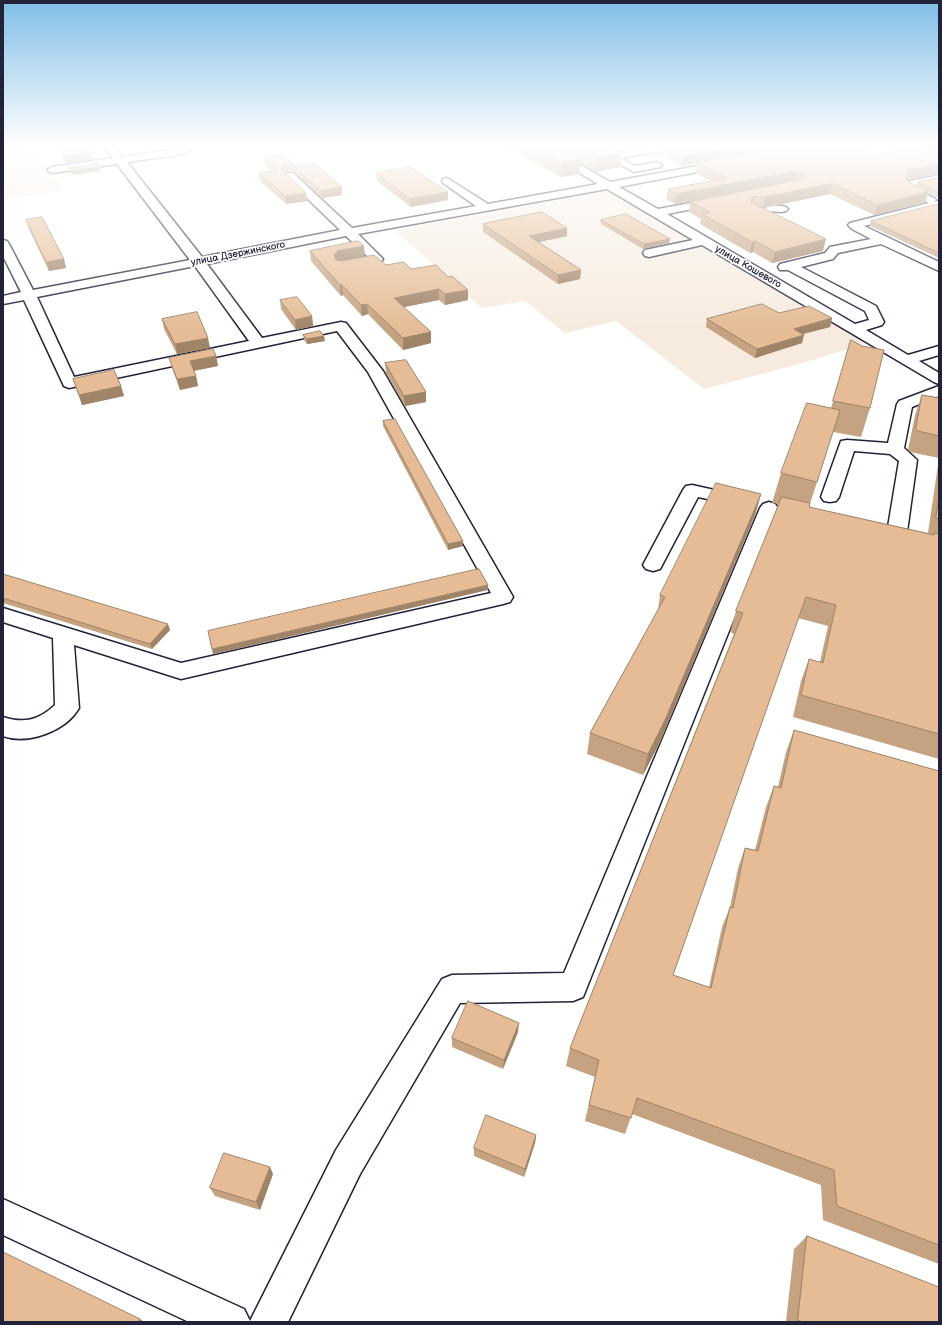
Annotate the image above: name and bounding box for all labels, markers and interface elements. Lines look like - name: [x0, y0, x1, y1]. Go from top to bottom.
- street label: улица Дзержинского: [190, 239, 286, 269]
- street label: улица Кошевого: [713, 243, 783, 291]

